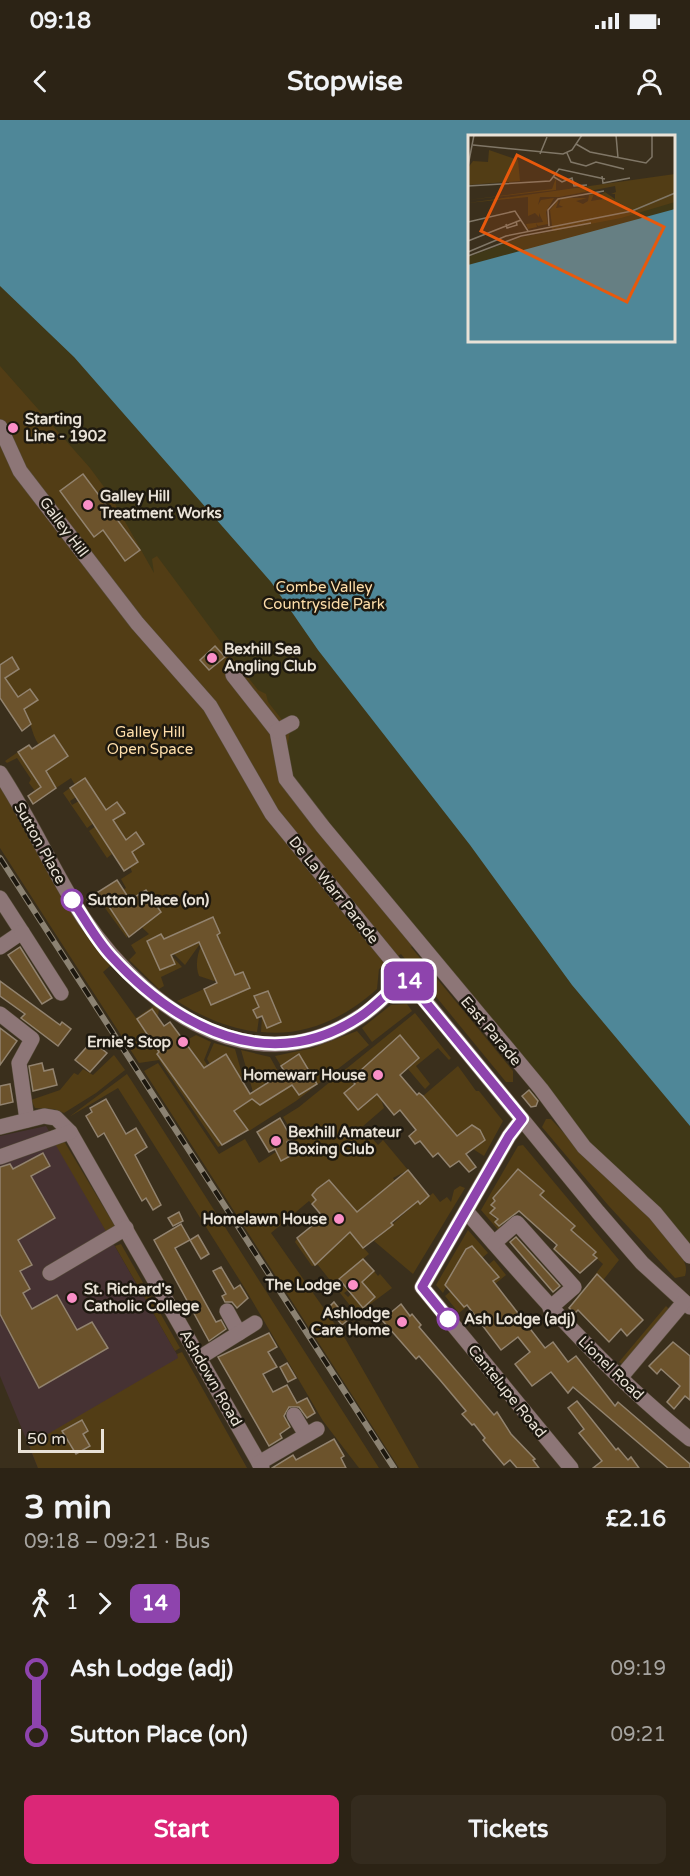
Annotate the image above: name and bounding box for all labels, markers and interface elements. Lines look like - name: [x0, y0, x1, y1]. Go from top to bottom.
- text: 09:18: [30, 8, 91, 34]
- icon: back: [24, 65, 57, 98]
- text: Stopwise: [287, 65, 403, 98]
- icon: person: [633, 65, 666, 98]
- inset map: [468, 135, 675, 342]
- place label: Starting Line - 1902: [25, 410, 107, 445]
- marker: Starting Line - 1902: [6, 421, 20, 435]
- place label: Galley Hill Treatment Works: [99, 487, 222, 522]
- street label: Galley Hill: [36, 494, 92, 560]
- marker: Galley Hill Treatment Works: [81, 498, 95, 512]
- park label: Combe Valley Countryside Park: [263, 578, 385, 613]
- place label: Bexhill Sea Angling Club: [224, 640, 317, 676]
- marker: Bexhill Sea Angling Club: [205, 651, 219, 665]
- park label: Galley Hill Open Space: [107, 723, 193, 758]
- street label: Sutton Place: [10, 799, 70, 887]
- street label: De La Warr Parade: [285, 833, 383, 947]
- marker: Sutton Place (on): [61, 889, 83, 911]
- place label: Sutton Place (on): [88, 891, 209, 909]
- line badge: 14: [382, 962, 436, 1000]
- text: 14: [396, 969, 422, 994]
- street label: East Parade: [457, 993, 525, 1069]
- place label: Ernie's Stop: [87, 1033, 172, 1052]
- marker: Ernie's Stop: [176, 1035, 190, 1049]
- place label: Homewarr House: [243, 1066, 367, 1084]
- marker: Homewarr House: [371, 1068, 385, 1082]
- place label: Bexhill Amateur Boxing Club: [288, 1123, 401, 1159]
- marker: Bexhill Amateur Boxing Club: [269, 1134, 283, 1148]
- place label: Homelawn House: [202, 1210, 327, 1228]
- marker: Homelawn House: [332, 1212, 346, 1226]
- place label: The Lodge: [264, 1276, 341, 1295]
- marker: The Lodge: [346, 1278, 360, 1292]
- place label: St. Richard's Catholic College: [84, 1280, 200, 1316]
- marker: St. Richard's Catholic College: [65, 1291, 79, 1305]
- place label: Ashlodge Care Home: [311, 1304, 391, 1339]
- marker: Ash Lodge (adj): [437, 1308, 459, 1330]
- place label: Ash Lodge (adj): [464, 1310, 576, 1329]
- marker: Ashlodge Care Home: [395, 1315, 409, 1329]
- street label: Ashdown Road: [176, 1326, 246, 1430]
- street label: Lionel Road: [574, 1332, 648, 1404]
- street label: Cantelupe Road: [464, 1341, 550, 1441]
- scale bar: [18, 1426, 104, 1454]
- text: 50 m: [27, 1429, 66, 1449]
- text: 3 min: [24, 1488, 112, 1527]
- text: £2.16: [606, 1506, 666, 1532]
- text: 09:18 – 09:21 · Bus: [24, 1530, 210, 1554]
- icon: walk: [24, 1587, 57, 1620]
- icon: forward: [88, 1587, 121, 1620]
- text: 1: [66, 1591, 79, 1615]
- text: 14: [142, 1591, 168, 1616]
- text: Ash Lodge (adj): [70, 1656, 233, 1682]
- text: 09:19: [611, 1657, 666, 1681]
- text: Sutton Place (on): [70, 1722, 248, 1748]
- text: 09:21: [611, 1723, 666, 1747]
- button: Start: [24, 1795, 339, 1864]
- button: Tickets: [351, 1795, 666, 1864]

